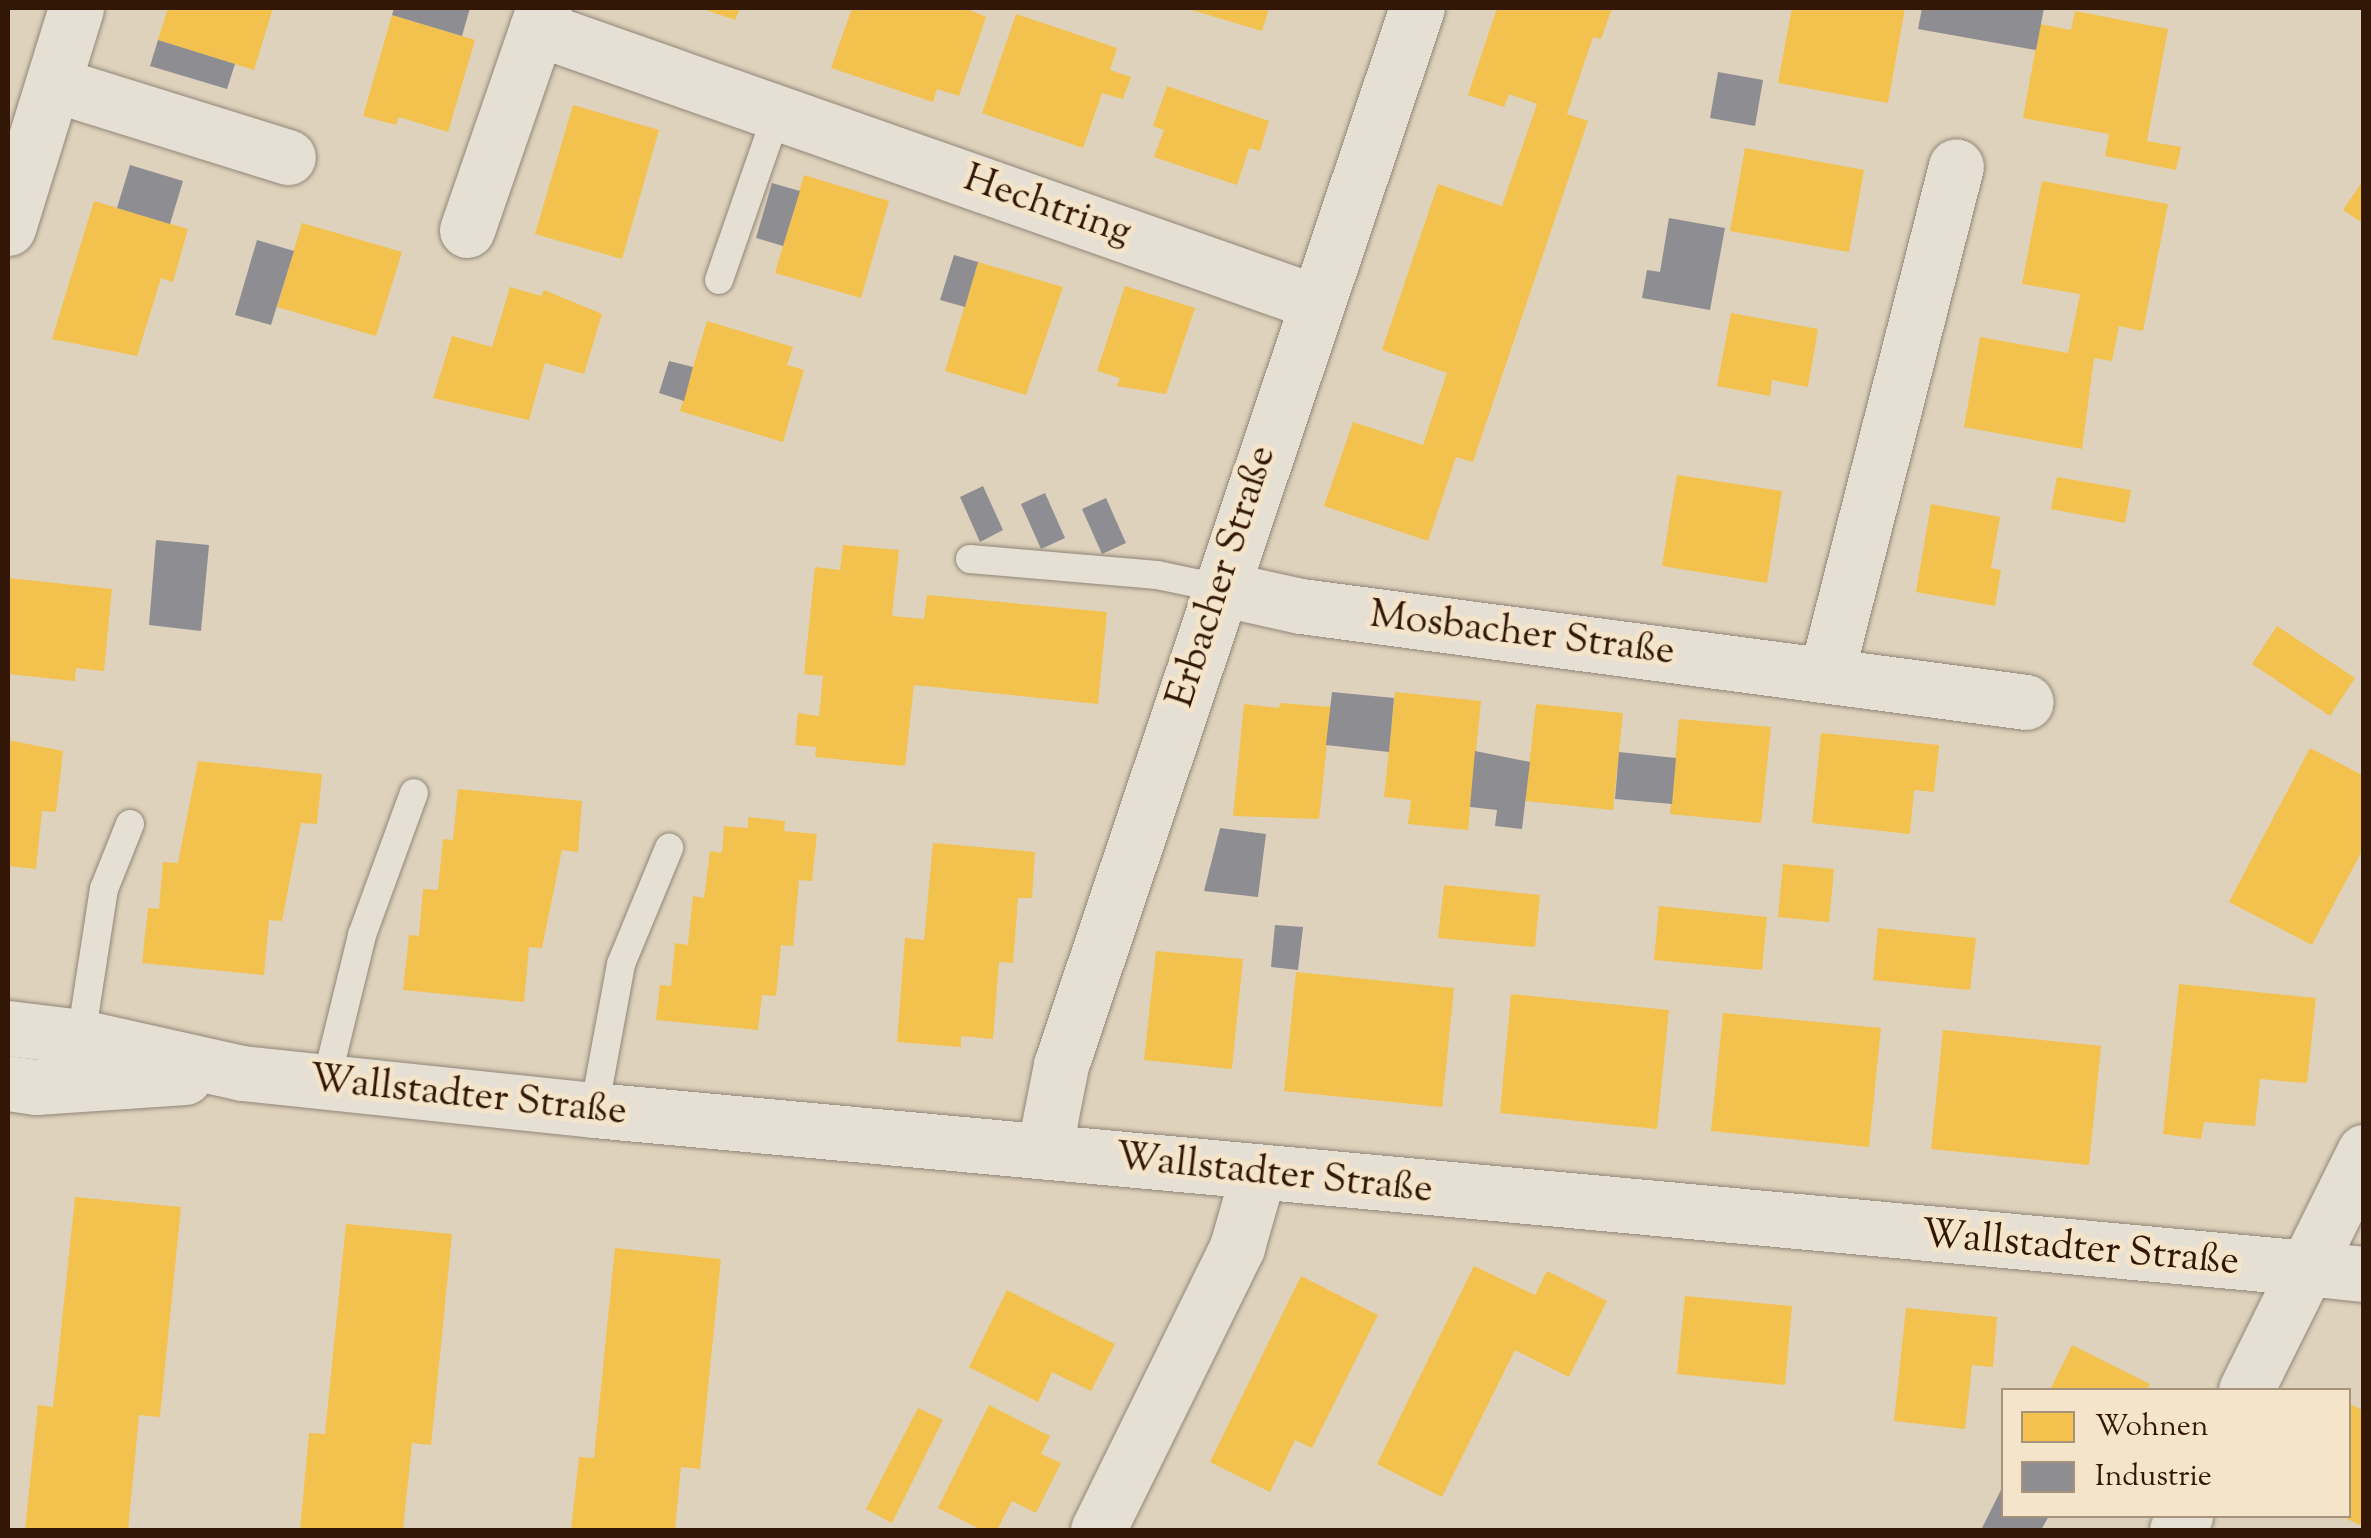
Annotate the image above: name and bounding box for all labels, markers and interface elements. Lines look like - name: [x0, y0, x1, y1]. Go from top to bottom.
- street label: Hechtring: [957, 156, 1137, 258]
- street label: Erbacher Straße: [1158, 440, 1288, 714]
- street label: Mosbacher Straße: [1367, 592, 1677, 678]
- street label: Wallstadter Straße: [307, 1056, 629, 1138]
- street label: Wallstadter Straße: [1113, 1134, 1435, 1216]
- street label: Wallstadter Straße: [1919, 1212, 2241, 1288]
- legend: [2001, 1388, 2351, 1518]
- text: Wohnen: [2095, 1406, 2208, 1449]
- text: Industrie: [2095, 1456, 2212, 1499]

